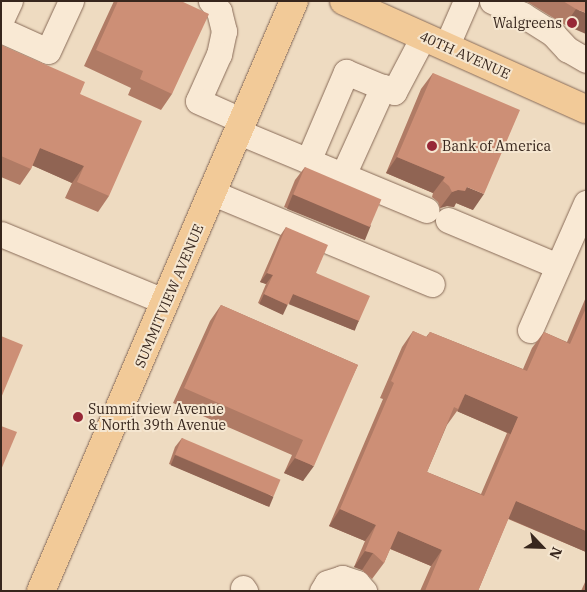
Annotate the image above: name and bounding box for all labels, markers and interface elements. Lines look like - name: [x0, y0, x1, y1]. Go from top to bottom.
- place label: Walgreens: [493, 15, 562, 31]
- marker: Walgreens: [566, 17, 578, 29]
- street label: 40TH AVENUE: [417, 27, 513, 83]
- place label: Bank of America: [442, 138, 551, 154]
- marker: Bank of America: [426, 140, 438, 152]
- street label: SUMMITVIEW AVENUE: [131, 222, 207, 370]
- place label: Summitview Avenue & North 39th Avenue: [88, 401, 226, 434]
- marker: Summitview Avenue & North 39th Avenue: [72, 411, 84, 423]
- north arrow: [517, 522, 567, 572]
- text: N: [545, 544, 566, 562]

